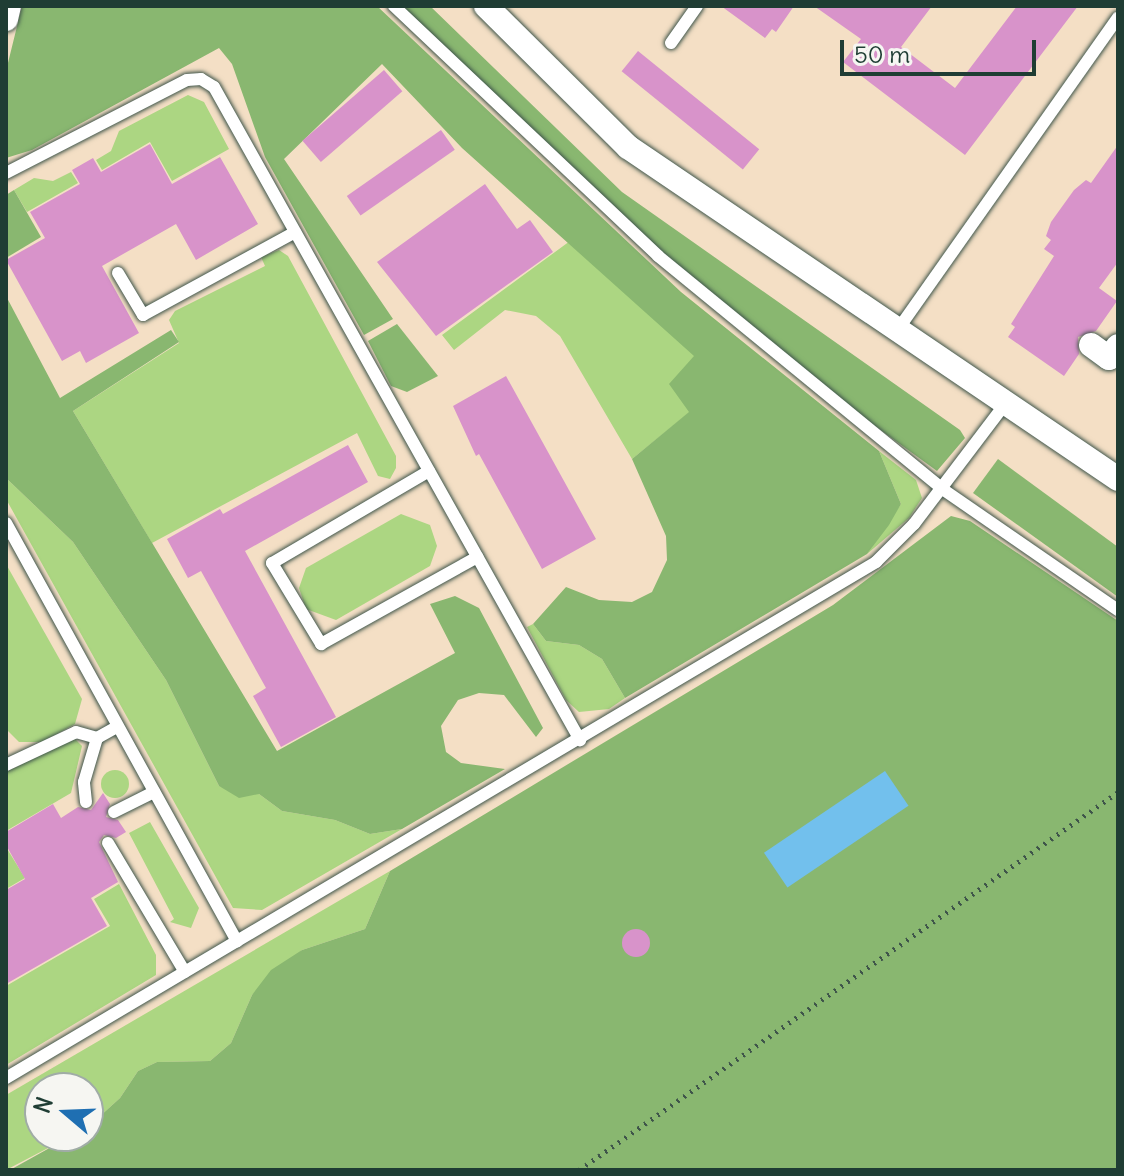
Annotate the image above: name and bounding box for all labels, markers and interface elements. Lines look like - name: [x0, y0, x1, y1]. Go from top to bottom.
- scale bar: [844, 24, 1040, 74]
- text: 50 m: [854, 39, 910, 69]
- north arrow: [24, 1072, 104, 1152]
- text: N: [27, 1093, 59, 1117]

